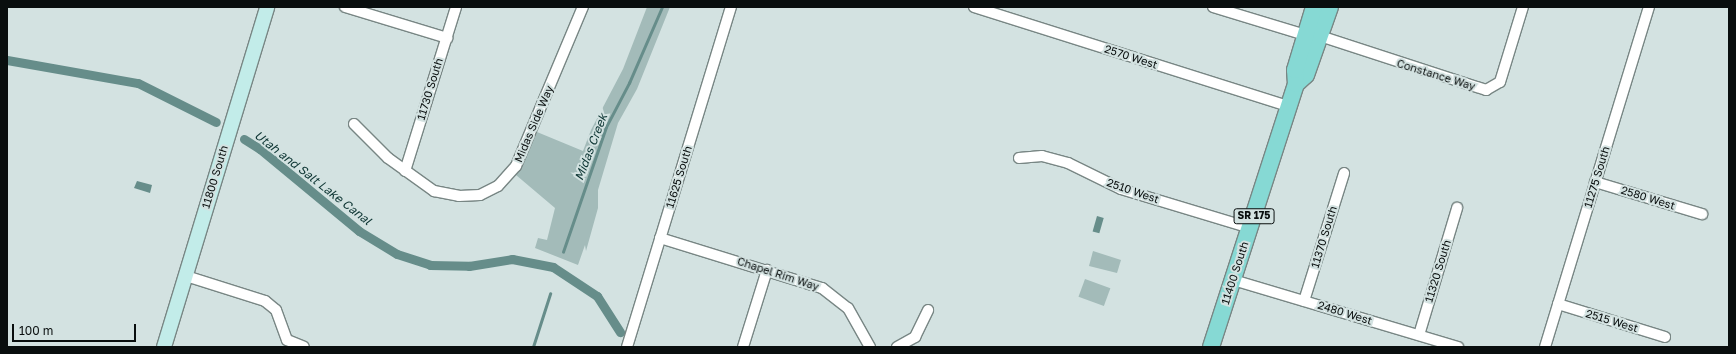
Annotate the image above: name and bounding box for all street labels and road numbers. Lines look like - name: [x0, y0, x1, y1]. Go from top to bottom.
- street label: 2570 West: [1103, 42, 1159, 72]
- street label: 11730 South: [414, 56, 446, 122]
- street label: Constance Way: [1395, 57, 1477, 93]
- street label: Midas Side Way: [512, 84, 556, 164]
- street label: 11800 South: [199, 144, 231, 210]
- street label: 11625 South: [663, 144, 695, 210]
- street label: 11275 South: [1581, 145, 1613, 209]
- street label: 2510 West: [1105, 176, 1161, 206]
- street label: 2580 West: [1619, 184, 1677, 212]
- street label: 11370 South: [1308, 204, 1340, 270]
- road number: SR 175: [1233, 208, 1275, 224]
- street label: 11320 South: [1422, 238, 1454, 304]
- street label: 11400 South: [1219, 240, 1251, 306]
- street label: Chapel Rim Way: [736, 255, 820, 293]
- street label: 2480 West: [1316, 298, 1374, 328]
- street label: 2515 West: [1584, 307, 1640, 335]

